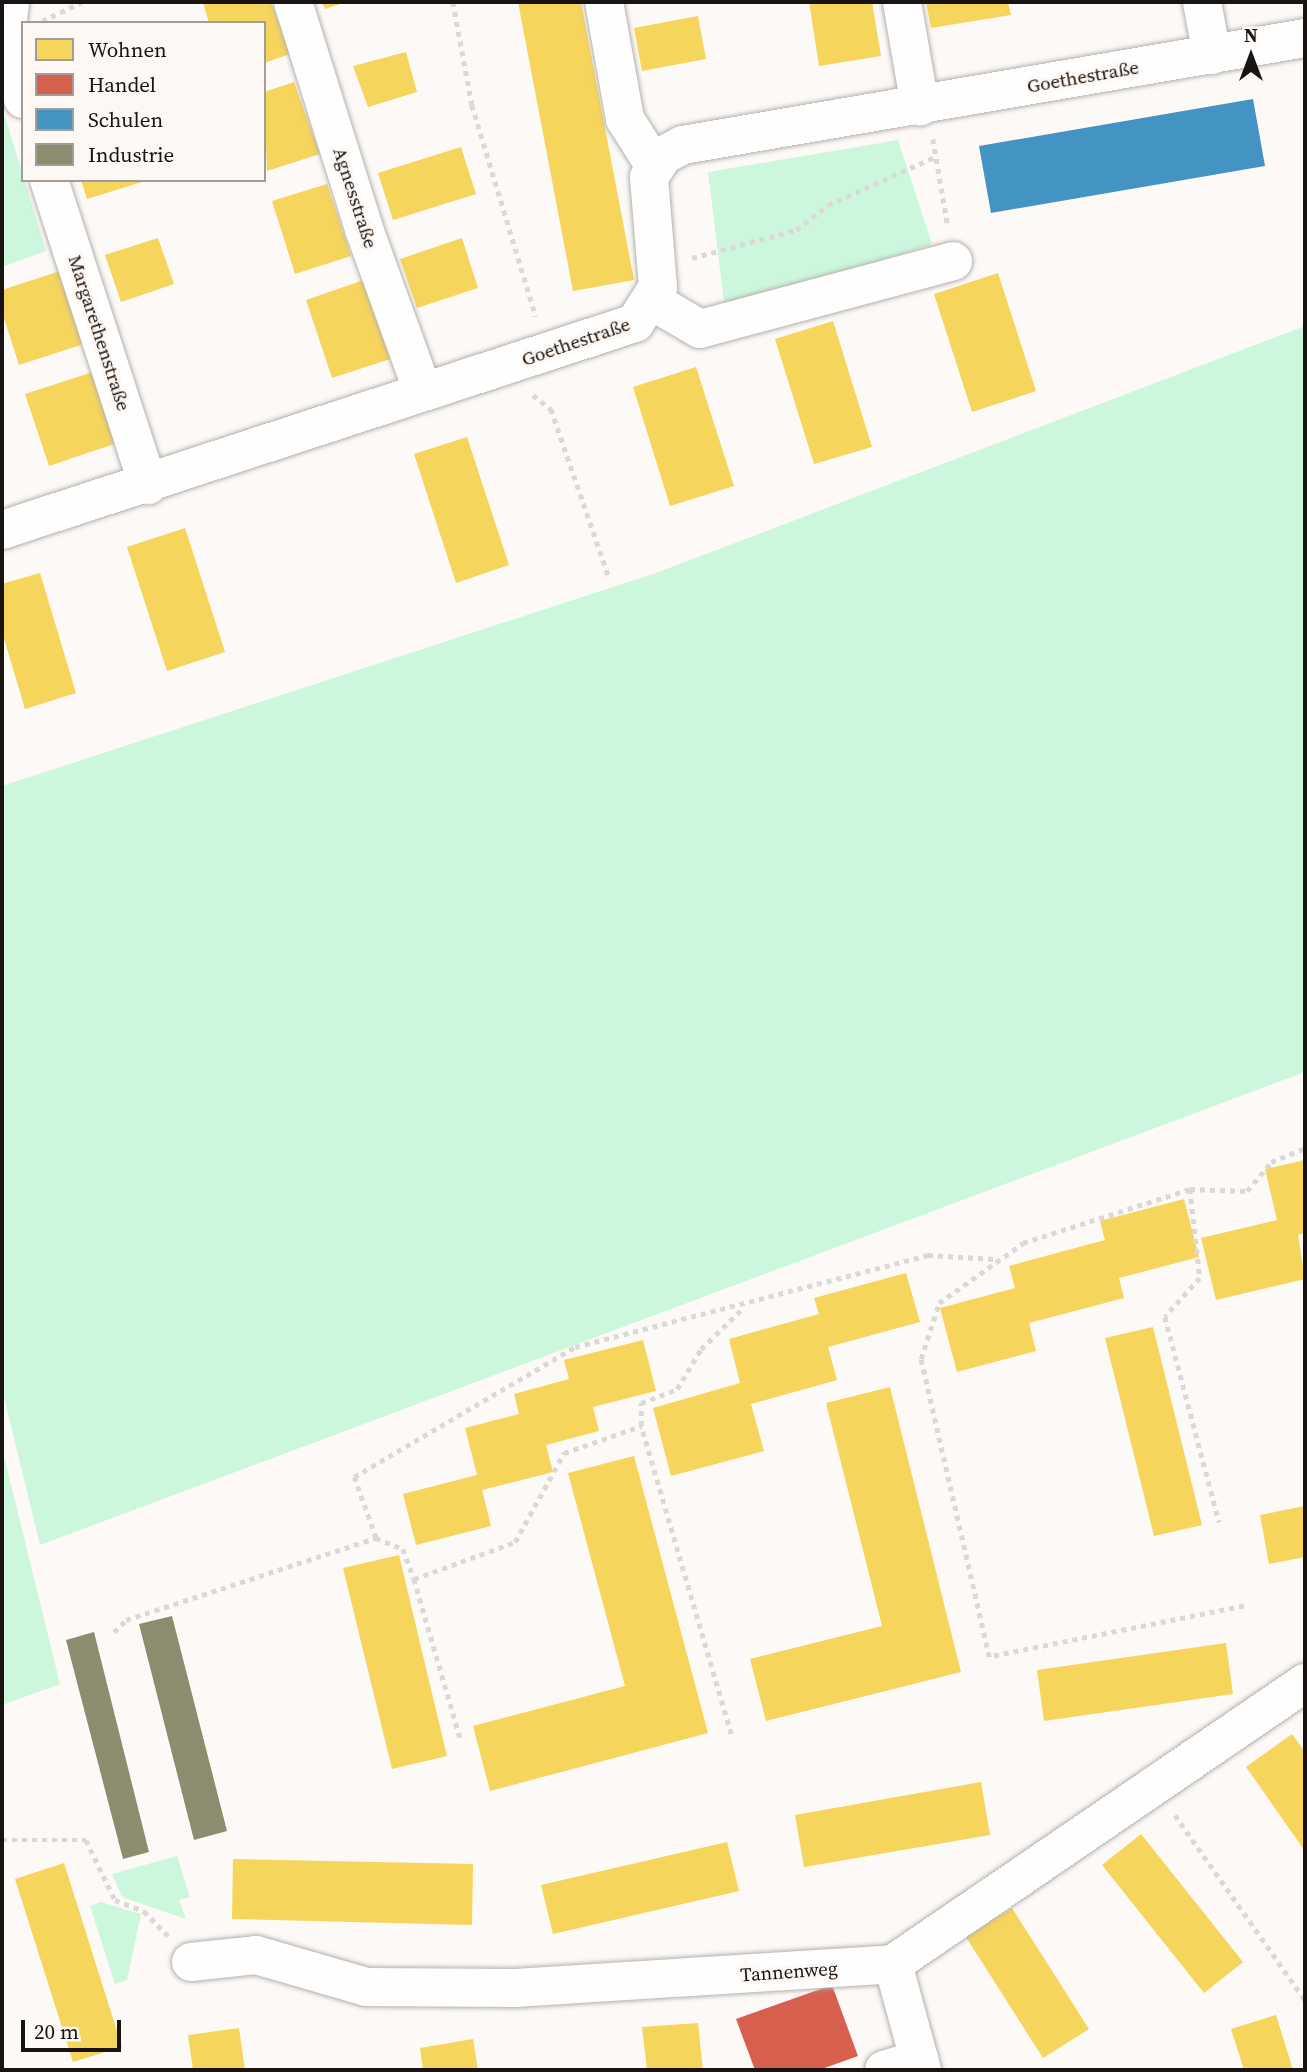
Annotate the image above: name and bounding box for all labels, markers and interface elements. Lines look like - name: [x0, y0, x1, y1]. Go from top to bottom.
- legend: [21, 21, 266, 182]
- north arrow: [1216, 21, 1286, 91]
- text: N: [1244, 22, 1258, 48]
- text: Wohnen: [88, 35, 167, 64]
- street label: Goethestraße: [1025, 56, 1141, 98]
- text: Handel: [88, 70, 156, 99]
- text: Schulen: [88, 105, 163, 134]
- text: Industrie: [88, 140, 174, 169]
- street label: Agnesstraße: [328, 145, 382, 251]
- street label: Margarethenstraße: [63, 252, 135, 414]
- street label: Goethestraße: [519, 313, 633, 371]
- street label: Tannenweg: [740, 1957, 838, 1987]
- scale bar: [24, 2006, 124, 2050]
- text: 20 m: [34, 2017, 79, 2046]

